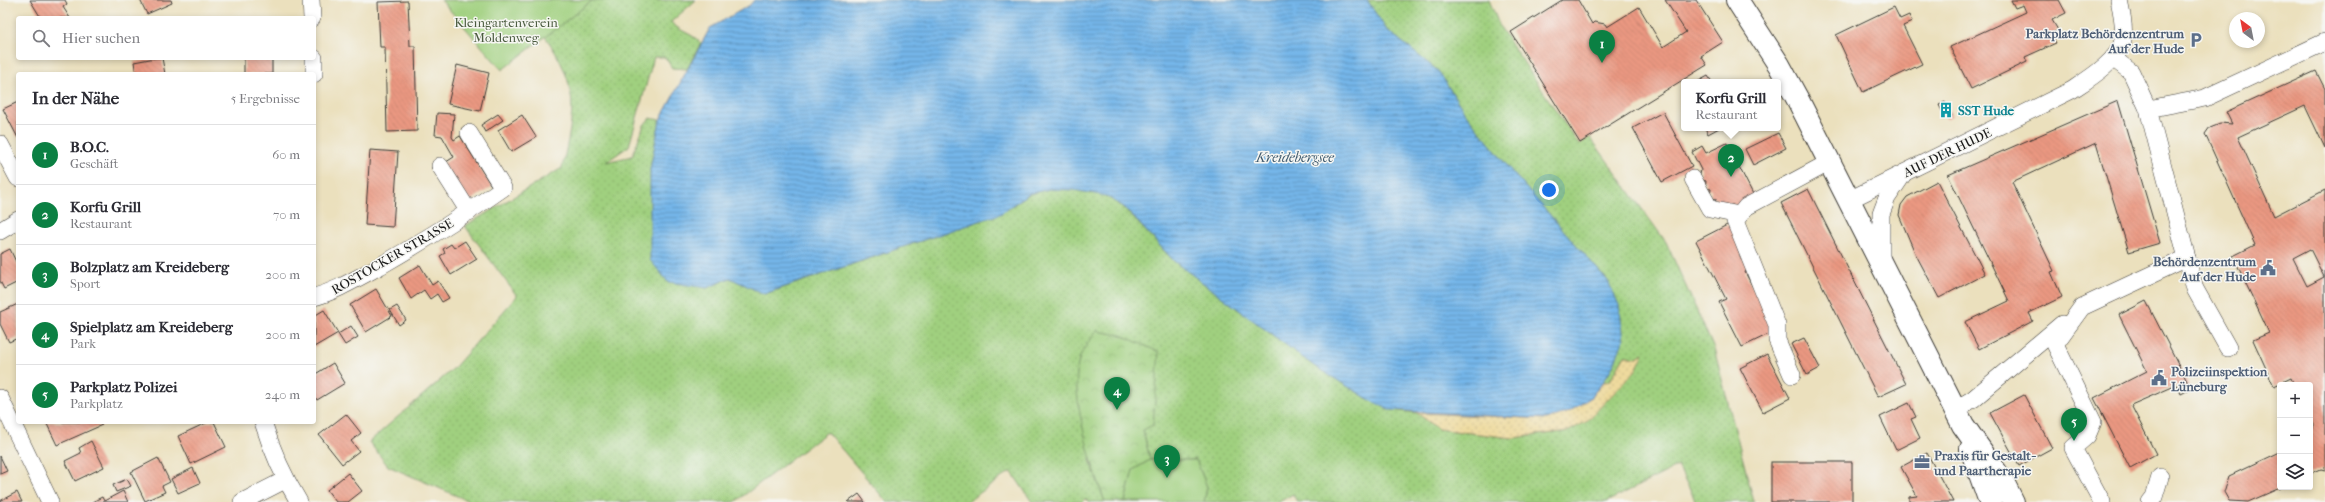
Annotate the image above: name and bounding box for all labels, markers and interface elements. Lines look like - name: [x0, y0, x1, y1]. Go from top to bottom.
- north arrow: [2229, 12, 2265, 48]
- park label: Kleingartenverein Moldenweg: [454, 15, 558, 45]
- search box: [16, 16, 316, 60]
- place label: Parkplatz Behördenzentrum Auf der Hude: [2025, 26, 2185, 56]
- icon: search: [30, 27, 52, 49]
- text: Hier suchen: [62, 29, 140, 47]
- pin: 1: [1589, 30, 1615, 63]
- parking icon: Parkplatz Behördenzentrum Auf der Hude: [2187, 31, 2205, 49]
- popup: [1681, 79, 1781, 131]
- text: In der Nähe: [32, 88, 119, 108]
- text: Korfu Grill: [1695, 89, 1767, 107]
- text: 5 Ergebnisse: [231, 91, 300, 106]
- building icon: SST Hude: [1937, 101, 1955, 119]
- place label: SST Hude: [1958, 103, 2015, 118]
- text: Restaurant: [1695, 107, 1758, 122]
- street label: AUF DER HUDE: [1900, 125, 1994, 181]
- text: B.O.C.: [70, 138, 109, 156]
- pin: 2: [1718, 144, 1744, 177]
- text: 1: [43, 147, 47, 162]
- text: 60 m: [272, 147, 300, 162]
- water label: Kreidebergsee: [1255, 149, 1334, 166]
- text: Geschäft: [70, 156, 118, 171]
- your location: [1539, 180, 1559, 200]
- text: Korfu Grill: [70, 198, 141, 216]
- text: 2: [42, 207, 48, 222]
- text: 70 m: [273, 207, 300, 222]
- street label: ROSTOCKER STRASSE: [329, 215, 456, 297]
- text: Restaurant: [70, 216, 132, 231]
- place label: Behördenzentrum Auf der Hude: [2153, 254, 2257, 284]
- text: Bolzplatz am Kreideberg: [70, 258, 229, 276]
- public building icon: Behördenzentrum Auf der Hude: [2259, 259, 2277, 277]
- text: 3: [42, 267, 48, 282]
- text: 200 m: [265, 267, 300, 282]
- text: Sport: [70, 276, 101, 291]
- text: Spielplatz am Kreideberg: [70, 318, 233, 336]
- text: 4: [41, 327, 49, 342]
- text: 200 m: [265, 327, 300, 342]
- text: Park: [70, 336, 96, 351]
- place label: Polizeiinspektion Lüneburg: [2171, 364, 2268, 395]
- public building icon: Polizeiinspektion Lüneburg: [2150, 369, 2168, 387]
- pin: 4: [1104, 377, 1130, 410]
- text: Parkplatz Polizei: [70, 378, 177, 396]
- map controls: [2277, 382, 2313, 490]
- button: +: [2277, 382, 2313, 418]
- text: 5: [42, 387, 48, 402]
- text: 240 m: [265, 387, 300, 402]
- text: Parkplatz: [70, 396, 123, 411]
- pin: 5: [2061, 408, 2087, 441]
- button: −: [2277, 418, 2313, 454]
- pin: 3: [1154, 445, 1180, 478]
- place label: Praxis für Gestalt- und Paartherapie: [1933, 448, 2037, 479]
- office icon: Praxis für Gestalt- und Paartherapie: [1913, 453, 1931, 471]
- button: layers: [2277, 454, 2313, 490]

